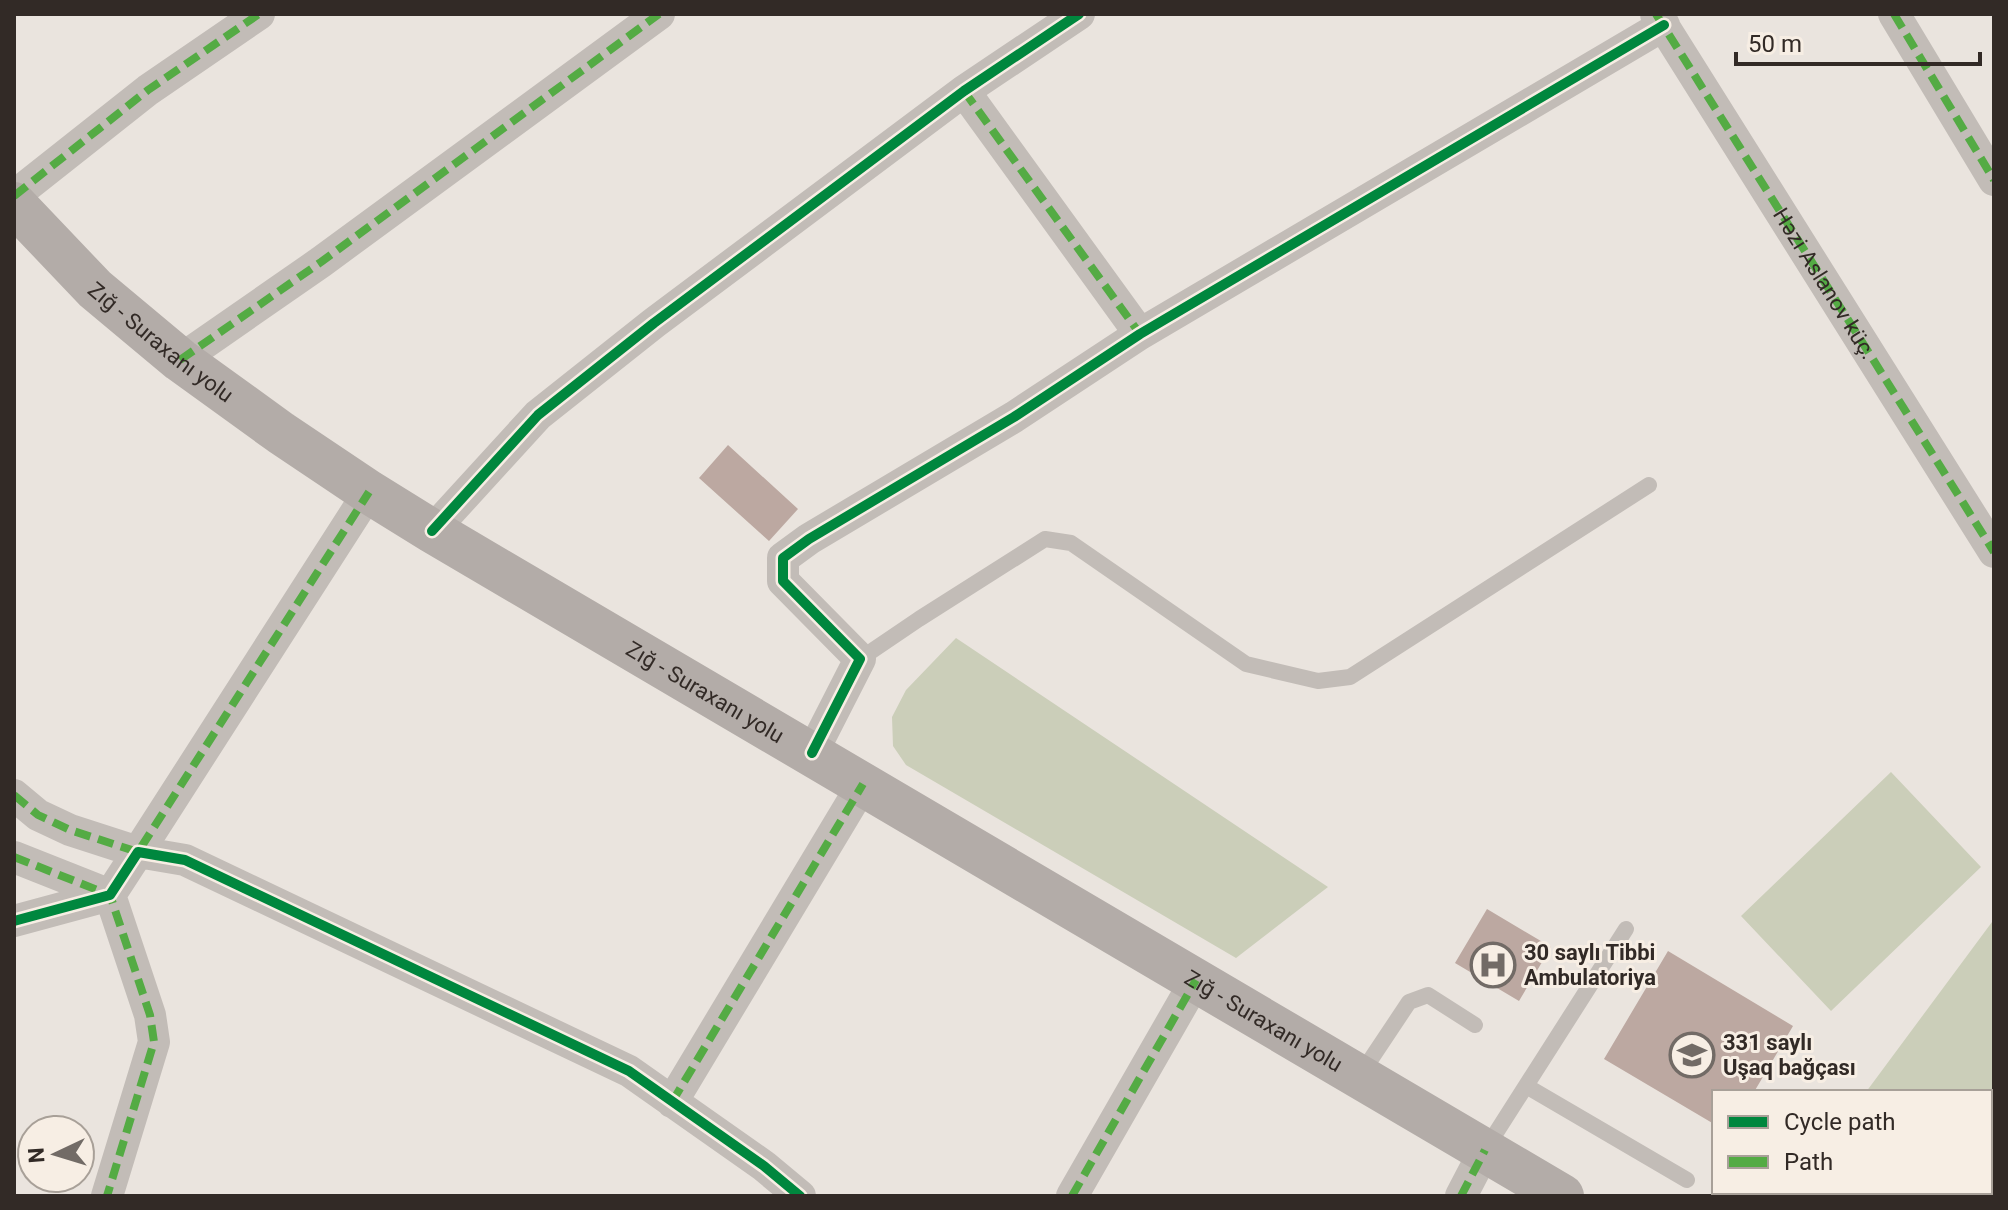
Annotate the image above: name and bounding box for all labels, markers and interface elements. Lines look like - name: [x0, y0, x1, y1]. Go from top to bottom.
- scale bar: [1736, 16, 1980, 66]
- text: 50 m: [1748, 30, 1802, 58]
- street label: Həzi Aslanov küç.: [1768, 203, 1881, 364]
- street label: Zığ - Suraxanı yolu: [83, 277, 238, 407]
- street label: Zığ - Suraxanı yolu: [622, 636, 788, 748]
- place label: 30 saylı Tibbi Ambulatoriya: [1524, 940, 1656, 990]
- hospital icon: 30 saylı Tibbi Ambulatoriya: [1469, 941, 1517, 989]
- street label: Zığ - Suraxanı yolu: [1180, 965, 1347, 1077]
- place label: 331 saylı Uşaq bağçası: [1723, 1030, 1856, 1080]
- school or university icon: 331 saylı Uşaq bağçası: [1668, 1031, 1716, 1079]
- legend: [1712, 1090, 1992, 1194]
- text: Cycle path: [1784, 1108, 1896, 1136]
- north arrow: [16, 1114, 96, 1194]
- text: N: [24, 1147, 50, 1164]
- text: Path: [1784, 1148, 1833, 1176]

